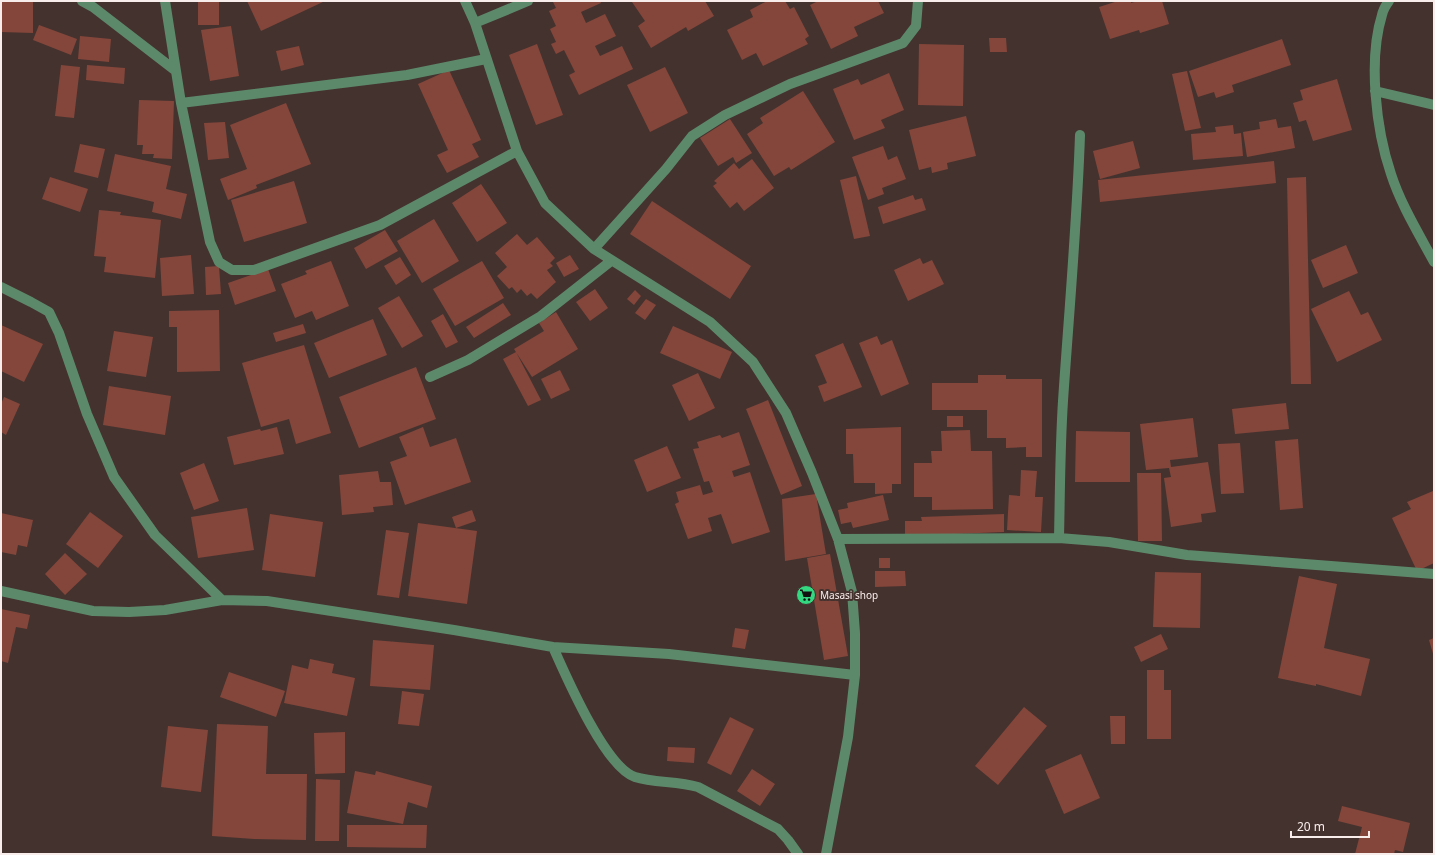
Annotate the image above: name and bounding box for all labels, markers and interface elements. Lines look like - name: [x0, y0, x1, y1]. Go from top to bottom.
- supermarket icon: Masasi shop: [795, 584, 817, 606]
- place label: Masasi shop: [820, 588, 878, 602]
- scale bar: [1291, 813, 1369, 839]
- text: 20 m: [1297, 818, 1325, 835]

